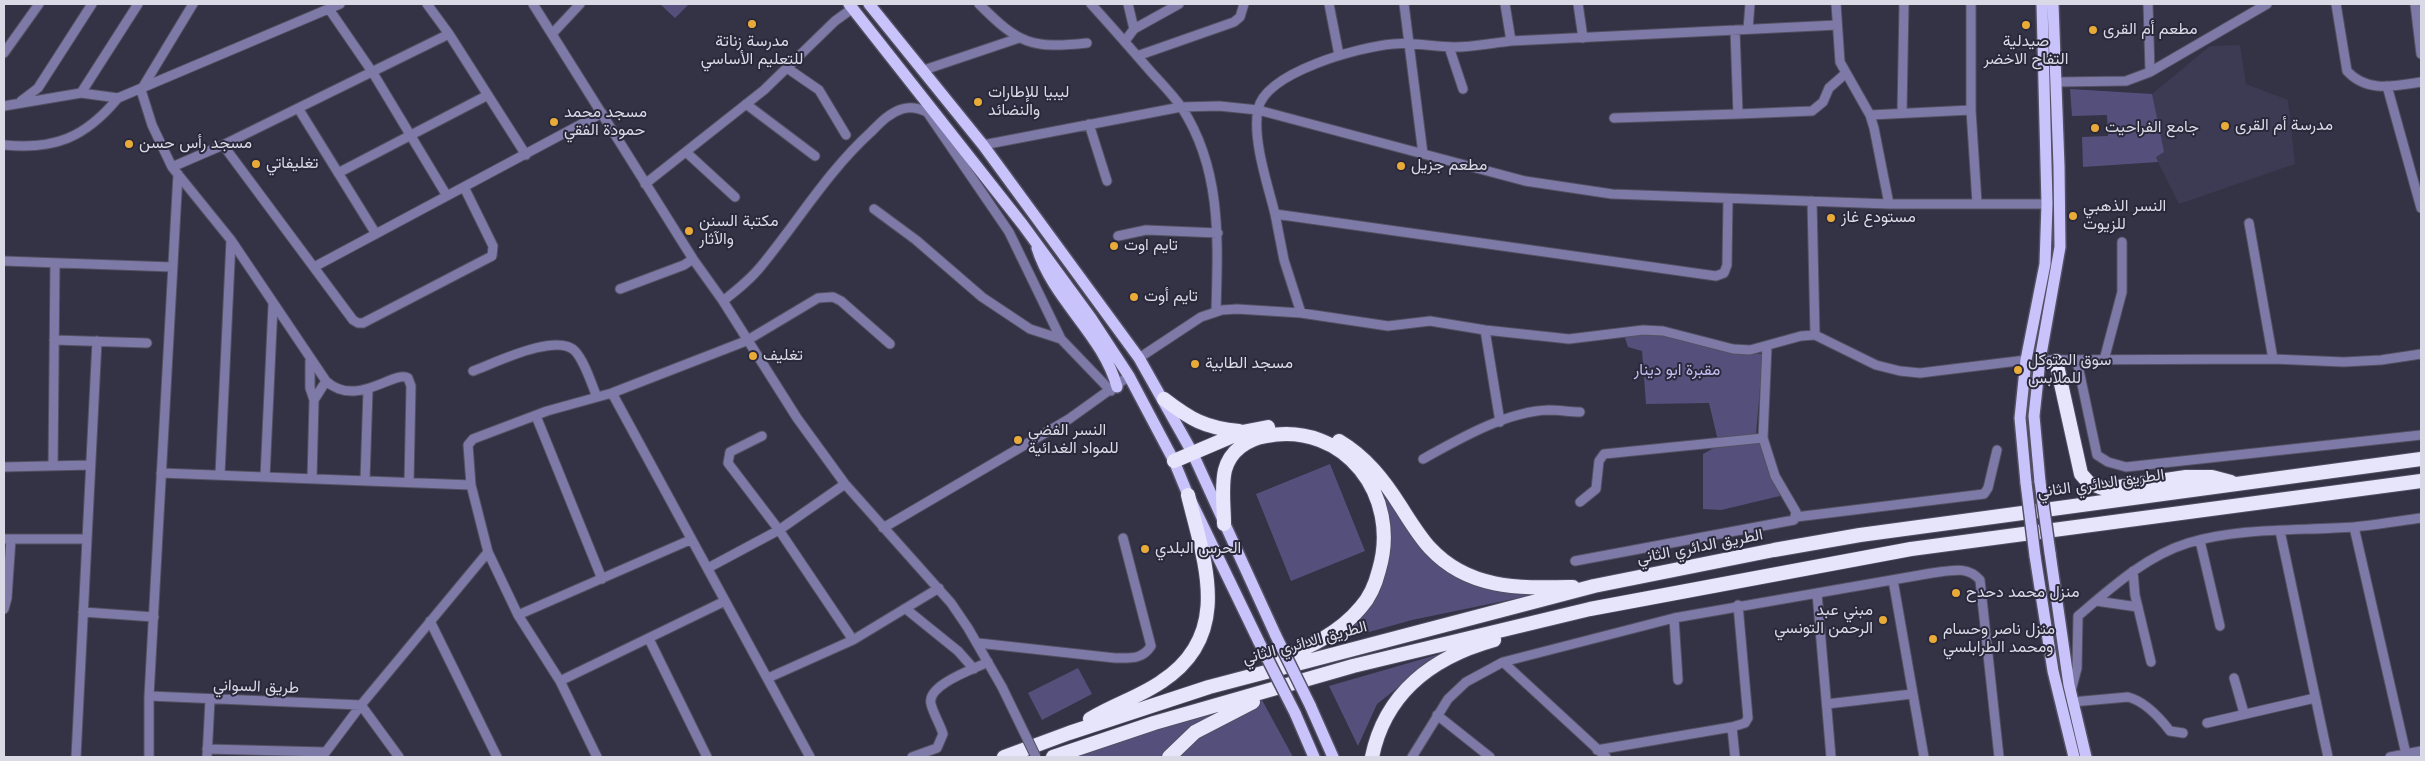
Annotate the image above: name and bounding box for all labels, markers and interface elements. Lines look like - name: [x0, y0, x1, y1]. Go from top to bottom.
- marker: مدرسة زناتة للتعليم الأساسي: [746, 18, 758, 30]
- marker: صيدلية التفاح الاخضر: [2020, 19, 2032, 31]
- place label: مطعم أم القرى: [2103, 20, 2197, 40]
- marker: مطعم أم القرى: [2087, 24, 2099, 36]
- place label: مدرسة زناتة للتعليم الأساسي: [701, 32, 803, 70]
- place label: صيدلية التفاح الاخضر: [1984, 32, 2068, 70]
- place label: ليبيا للإطارات والنضائد: [988, 83, 1069, 121]
- marker: ليبيا للإطارات والنضائد: [972, 96, 984, 108]
- place label: مسجد محمد حمودة الفقي: [564, 103, 647, 141]
- marker: مسجد محمد حمودة الفقي: [548, 116, 560, 128]
- place label: مدرسة أم القرى: [2235, 116, 2333, 136]
- place label: جامع الفراحيت: [2105, 118, 2199, 138]
- marker: مدرسة أم القرى: [2219, 120, 2231, 132]
- marker: جامع الفراحيت: [2089, 122, 2101, 134]
- place label: مسجد رأس حسن: [139, 134, 252, 154]
- marker: مسجد رأس حسن: [123, 138, 135, 150]
- place label: تغليفاتي: [266, 154, 318, 174]
- place label: مطعم جزيل: [1411, 156, 1487, 176]
- marker: تغليفاتي: [250, 158, 262, 170]
- marker: مطعم جزيل: [1395, 160, 1407, 172]
- place label: النسر الذهبي للزيوت: [2083, 197, 2166, 235]
- place label: مستودع غاز: [1841, 208, 1916, 228]
- marker: النسر الذهبي للزيوت: [2067, 210, 2079, 222]
- place label: مكتبة السنن والآثار: [699, 212, 778, 250]
- marker: مستودع غاز: [1825, 212, 1837, 224]
- marker: مكتبة السنن والآثار: [683, 225, 695, 237]
- place label: تايم اوت: [1124, 236, 1178, 256]
- marker: تايم اوت: [1108, 240, 1120, 252]
- place label: تايم أوت: [1144, 287, 1198, 307]
- marker: تايم أوت: [1128, 291, 1140, 303]
- place label: تغليف: [763, 346, 803, 366]
- marker: تغليف: [747, 350, 759, 362]
- place label: سوق المتوكل للملابس: [2028, 351, 2111, 389]
- place label: مسجد الطابية: [1205, 354, 1293, 374]
- marker: مسجد الطابية: [1189, 358, 1201, 370]
- park label: مقبرة ابو دينار: [1634, 361, 1720, 381]
- marker: سوق المتوكل للملابس: [2012, 364, 2024, 376]
- place label: النسر الفضي للمواد الغدائية: [1028, 421, 1118, 459]
- marker: النسر الفضي للمواد الغدائية: [1012, 434, 1024, 446]
- street label: الطريق الدائري الثاني: [2036, 466, 2166, 502]
- street label: الطريق الدائري الثاني: [1635, 525, 1765, 569]
- place label: الحرس البلدي: [1155, 539, 1241, 559]
- marker: الحرس البلدي: [1139, 543, 1151, 555]
- place label: منزل محمد دحدح: [1966, 583, 2079, 603]
- marker: منزل محمد دحدح: [1950, 587, 1962, 599]
- place label: مبني عبد الرحمن التونسي: [1774, 601, 1873, 639]
- marker: مبني عبد الرحمن التونسي: [1877, 614, 1889, 626]
- street label: الطريق الدائري الثاني: [1241, 617, 1369, 669]
- place label: منزل ناصر وحسام ومحمد الطرابلسي: [1943, 620, 2055, 658]
- marker: منزل ناصر وحسام ومحمد الطرابلسي: [1927, 633, 1939, 645]
- street label: طريق السواني: [213, 676, 299, 698]

